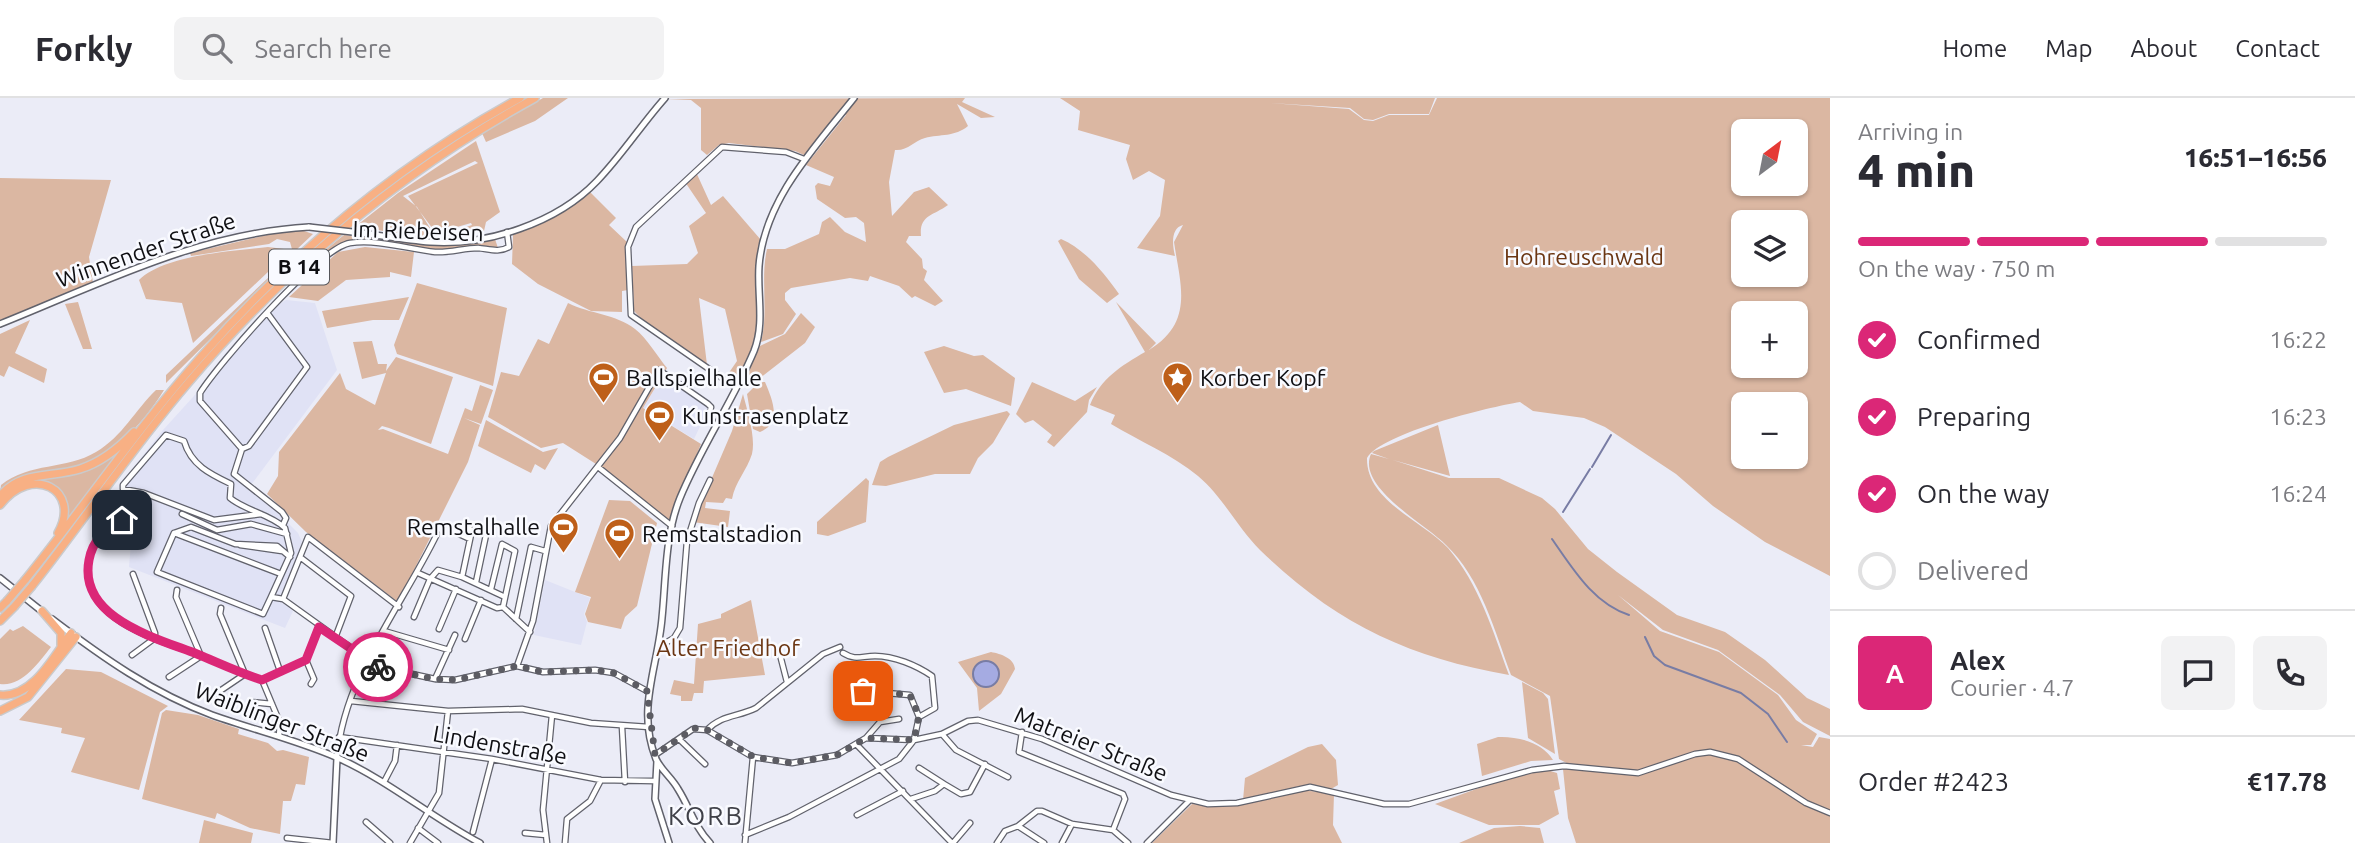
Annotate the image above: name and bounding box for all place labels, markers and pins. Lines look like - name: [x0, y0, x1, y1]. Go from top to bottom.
- sports icon: Ballspielhalle: [586, 361, 620, 405]
- place icon: Korber Kopf: [1160, 361, 1194, 405]
- place label: Ballspielhalle: [626, 365, 762, 390]
- place label: Korber Kopf: [1200, 365, 1326, 390]
- sports icon: Kunstrasenplatz: [642, 399, 676, 443]
- place label: Kunstrasenplatz: [682, 403, 849, 428]
- pin: [92, 490, 152, 550]
- sports icon: Remstalhalle: [546, 510, 580, 554]
- place label: Remstalhalle: [407, 514, 540, 539]
- sports icon: Remstalstadion: [602, 517, 636, 561]
- place label: Remstalstadion: [642, 521, 802, 546]
- pin: [833, 661, 893, 721]

